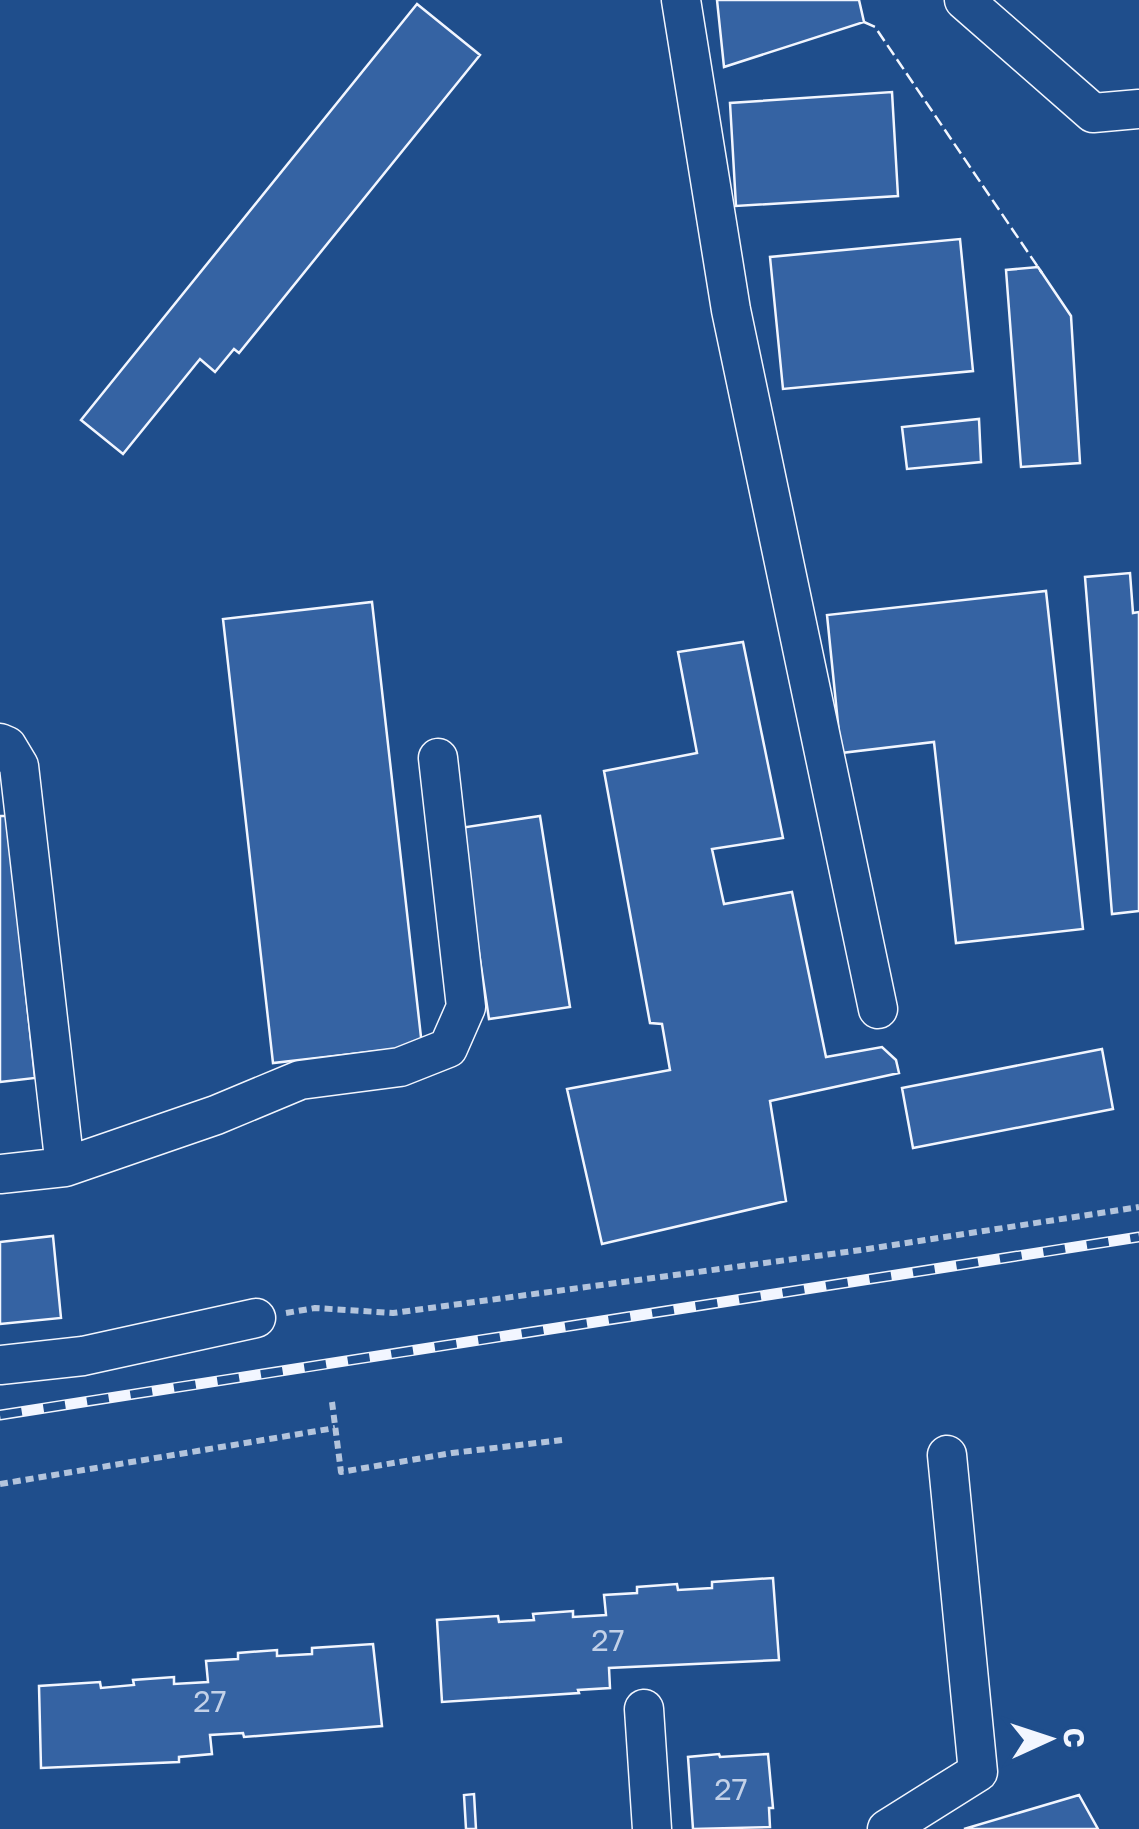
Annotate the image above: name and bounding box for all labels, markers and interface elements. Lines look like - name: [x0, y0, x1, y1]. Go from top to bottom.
- house number: 27: [591, 1622, 625, 1658]
- house number: 27: [193, 1683, 227, 1719]
- north arrow: [999, 1689, 1099, 1789]
- text: С: [1057, 1727, 1091, 1748]
- house number: 27: [714, 1771, 748, 1807]

